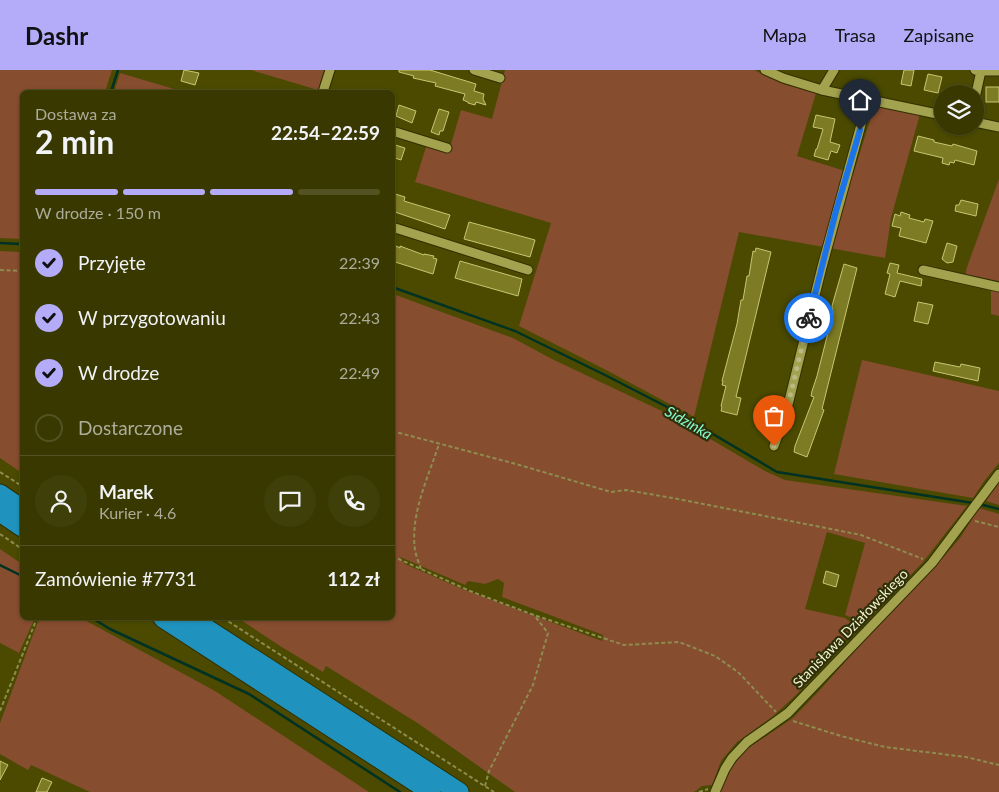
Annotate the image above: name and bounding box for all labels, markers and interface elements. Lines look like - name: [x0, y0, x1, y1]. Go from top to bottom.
- text: Dashr: [25, 21, 88, 50]
- text: Mapa: [762, 24, 807, 46]
- text: Trasa: [835, 24, 876, 46]
- text: Zapisane: [904, 24, 974, 46]
- pin: [839, 79, 881, 130]
- map controls: [934, 85, 984, 135]
- button: layers: [934, 85, 984, 135]
- icon: home: [846, 86, 874, 114]
- text: Dostawa za: [35, 104, 116, 123]
- text: 22:54–22:59: [271, 121, 380, 144]
- text: 2 min: [35, 122, 114, 161]
- text: W drodze · 150 m: [35, 203, 161, 222]
- icon: check: [35, 249, 63, 277]
- text: Przyjęte: [78, 251, 146, 274]
- text: 22:39: [339, 253, 380, 272]
- courier: [784, 293, 834, 343]
- icon: check: [35, 304, 63, 332]
- icon: bike: [795, 304, 823, 332]
- text: W przygotowaniu: [78, 306, 226, 329]
- text: 22:43: [339, 308, 380, 327]
- icon: check: [35, 359, 63, 387]
- text: W drodze: [78, 361, 159, 384]
- text: 22:49: [339, 363, 380, 382]
- pin: [753, 395, 795, 446]
- water label: Sidzinka: [662, 401, 716, 443]
- icon: bag: [760, 402, 788, 430]
- text: Dostarczone: [78, 416, 183, 439]
- button: person: [35, 475, 87, 527]
- button: chat: [264, 475, 316, 527]
- button: phone: [328, 475, 380, 527]
- text: Marek: [99, 480, 153, 503]
- text: Kurier · 4.6: [99, 503, 176, 522]
- street label: Stanisława Działowskiego: [789, 565, 911, 691]
- text: Zamówienie #7731: [35, 567, 197, 590]
- text: 112 zł: [327, 567, 380, 590]

